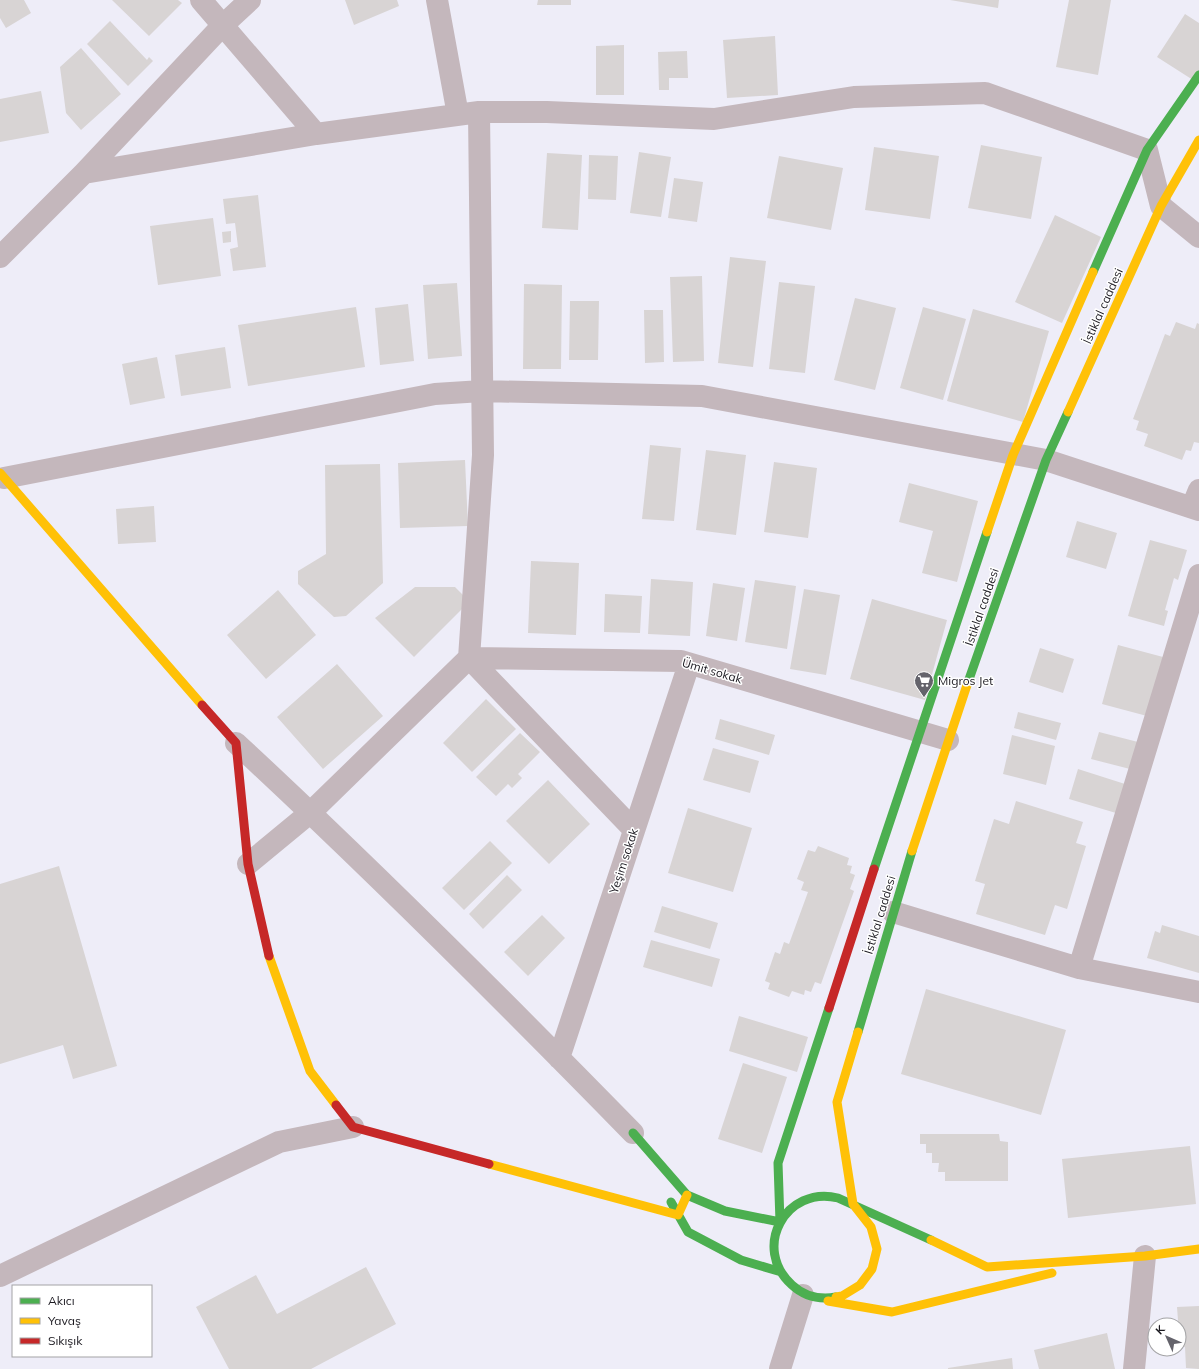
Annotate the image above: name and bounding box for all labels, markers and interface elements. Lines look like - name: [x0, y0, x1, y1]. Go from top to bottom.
- street label: İstiklal caddesi: [1079, 266, 1126, 346]
- street label: İstiklal caddesi: [961, 566, 1002, 648]
- street label: Ümit sokak: [680, 655, 745, 686]
- supermarket icon: Migros Jet: [913, 670, 935, 698]
- place label: Migros Jet: [938, 673, 993, 688]
- street label: Yeşim sokak: [606, 826, 641, 896]
- street label: İstiklal caddesi: [860, 874, 899, 956]
- legend: [12, 1285, 152, 1357]
- text: Akıcı: [48, 1293, 75, 1308]
- text: Yavaş: [47, 1313, 81, 1328]
- north arrow: [1147, 1317, 1187, 1357]
- text: K: [1152, 1322, 1168, 1337]
- text: Sıkışık: [48, 1333, 83, 1348]

